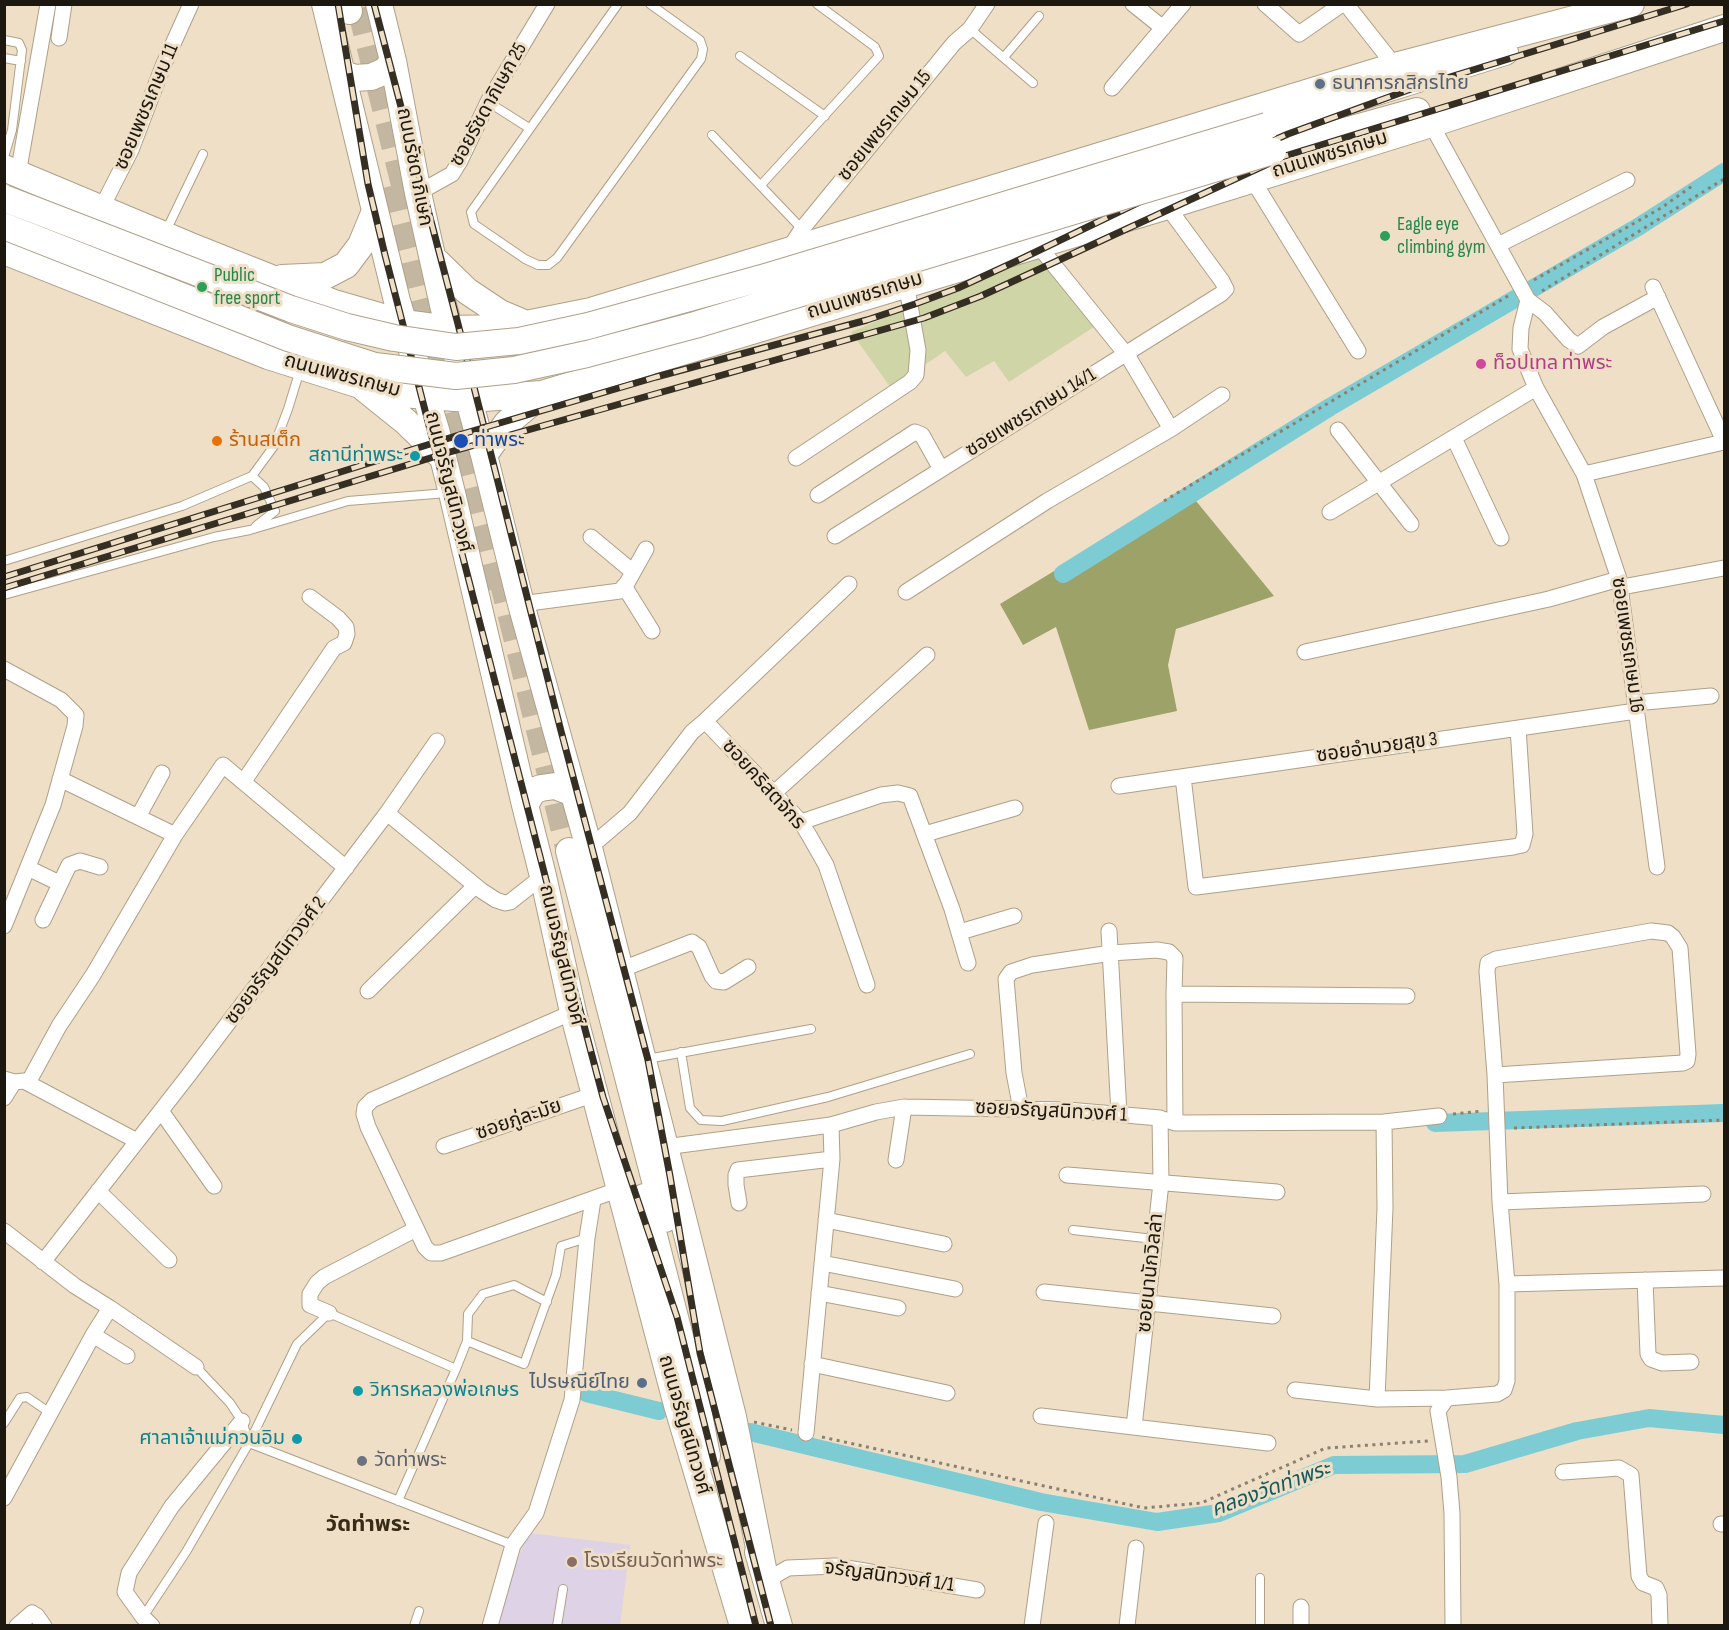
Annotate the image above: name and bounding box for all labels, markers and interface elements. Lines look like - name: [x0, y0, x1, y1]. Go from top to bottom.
- street label: ซอยรัชดาภิเษก 25: [445, 39, 533, 171]
- street label: ซอยเพชรเกษม 11: [110, 40, 184, 174]
- street label: ซอยเพชรเกษม 15: [833, 66, 937, 186]
- place label: ธนาคารกสิกรไทย: [1332, 72, 1469, 96]
- marker: ธนาคารกสิกรไทย: [1313, 77, 1327, 91]
- street label: ถนนรัชดาภิเษก: [391, 106, 437, 228]
- street label: ถนนเพชรเกษม: [1269, 126, 1391, 184]
- place label: Eagle eye climbing gym: [1397, 213, 1486, 260]
- marker: Eagle eye climbing gym: [1378, 229, 1392, 243]
- place label: Public free sport: [214, 264, 280, 311]
- street label: ถนนเพชรเกษม: [804, 267, 926, 325]
- marker: Public free sport: [195, 280, 209, 294]
- street label: ถนนเพชรเกษม: [281, 349, 403, 403]
- place label: ท็อปเทล ท่าพระ: [1493, 352, 1612, 376]
- marker: ท็อปเทล ท่าพระ: [1474, 357, 1488, 371]
- street label: ซอยเพชรเกษม 14/1: [961, 363, 1101, 463]
- street label: ถนนจรัญสนิทวงศ์: [419, 409, 477, 555]
- place label: ร้านสเต็ก: [229, 429, 301, 453]
- place label: ท่าพระ: [474, 429, 525, 453]
- marker: ท่าพระ: [452, 432, 470, 450]
- marker: ร้านสเต็ก: [210, 434, 224, 448]
- place label: สถานีท่าพระ: [308, 444, 403, 468]
- marker: สถานีท่าพระ: [408, 449, 422, 463]
- street label: ซอยเพชรเกษม 16: [1606, 576, 1648, 714]
- street label: ซอยอำนวยสุข 3: [1315, 728, 1439, 768]
- street label: ซอยคริสตจักร: [716, 735, 810, 835]
- street label: ถนนจรัญสนิทวงศ์: [533, 882, 589, 1028]
- street label: ซอยจรัญสนิทวงศ์ 2: [220, 892, 332, 1030]
- street label: ซอยภู่ละมัย: [473, 1094, 565, 1146]
- street label: ซอยจรัญสนิทวงศ์ 1: [974, 1096, 1128, 1128]
- street label: ซอยนานักวิลล่า: [1133, 1212, 1169, 1334]
- street label: ถนนจรัญสนิทวงศ์: [653, 1352, 715, 1498]
- place label: ไปรษณีย์ไทย: [529, 1371, 630, 1395]
- marker: ไปรษณีย์ไทย: [635, 1376, 649, 1390]
- place label: วิหารหลวงพ่อเกษร: [370, 1379, 519, 1403]
- marker: วิหารหลวงพ่อเกษร: [351, 1384, 365, 1398]
- place label: ศาลาเจ้าแม่กวนอิม: [139, 1427, 285, 1451]
- marker: ศาลาเจ้าแม่กวนอิม: [290, 1432, 304, 1446]
- place label: วัดท่าพระ: [374, 1449, 447, 1473]
- marker: วัดท่าพระ: [355, 1454, 369, 1468]
- water label: คลองวัดท่าพระ: [1208, 1457, 1334, 1523]
- district label: วัดท่าพระ: [326, 1512, 410, 1538]
- place label: โรงเรียนวัดท่าพระ: [584, 1550, 723, 1574]
- marker: โรงเรียนวัดท่าพระ: [565, 1555, 579, 1569]
- street label: จรัญสนิทวงศ์ 1/1: [822, 1556, 956, 1598]

